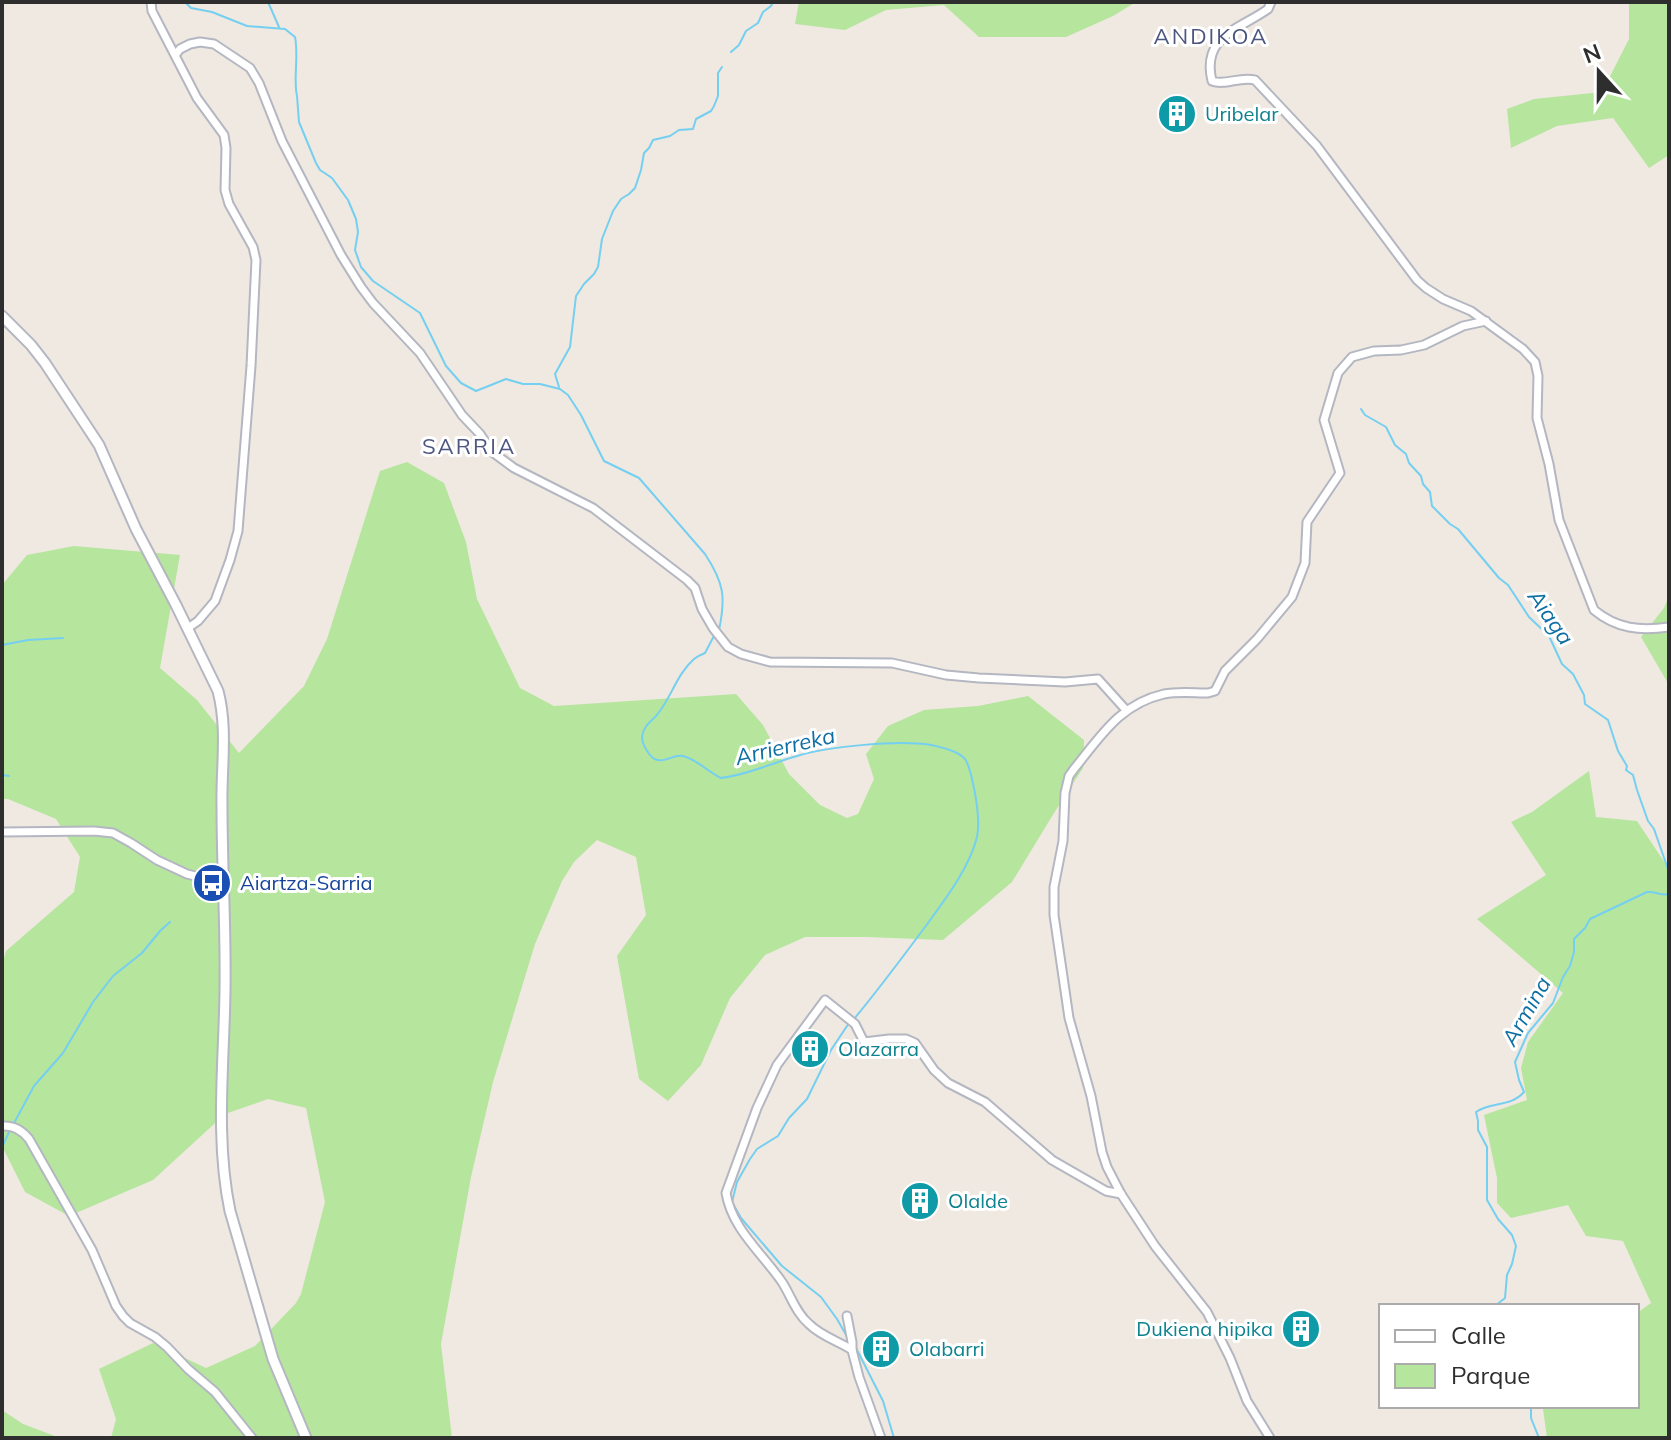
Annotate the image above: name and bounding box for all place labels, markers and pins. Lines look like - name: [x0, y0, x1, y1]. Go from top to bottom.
- building icon: Uribelar: [1156, 93, 1198, 135]
- place label: Uribelar: [1205, 101, 1279, 126]
- bus stop icon: Aiartza-Sarria: [191, 862, 233, 904]
- place label: Aiartza-Sarria: [240, 870, 372, 895]
- building icon: Olazarra: [789, 1028, 831, 1070]
- place label: Olazarra: [838, 1036, 919, 1061]
- building icon: Olalde: [899, 1180, 941, 1222]
- place label: Olalde: [948, 1188, 1008, 1213]
- building icon: Dukiena hipika: [1280, 1308, 1322, 1350]
- place label: Dukiena hipika: [1136, 1316, 1273, 1341]
- building icon: Olabarri: [860, 1328, 902, 1370]
- place label: Olabarri: [909, 1336, 984, 1361]

